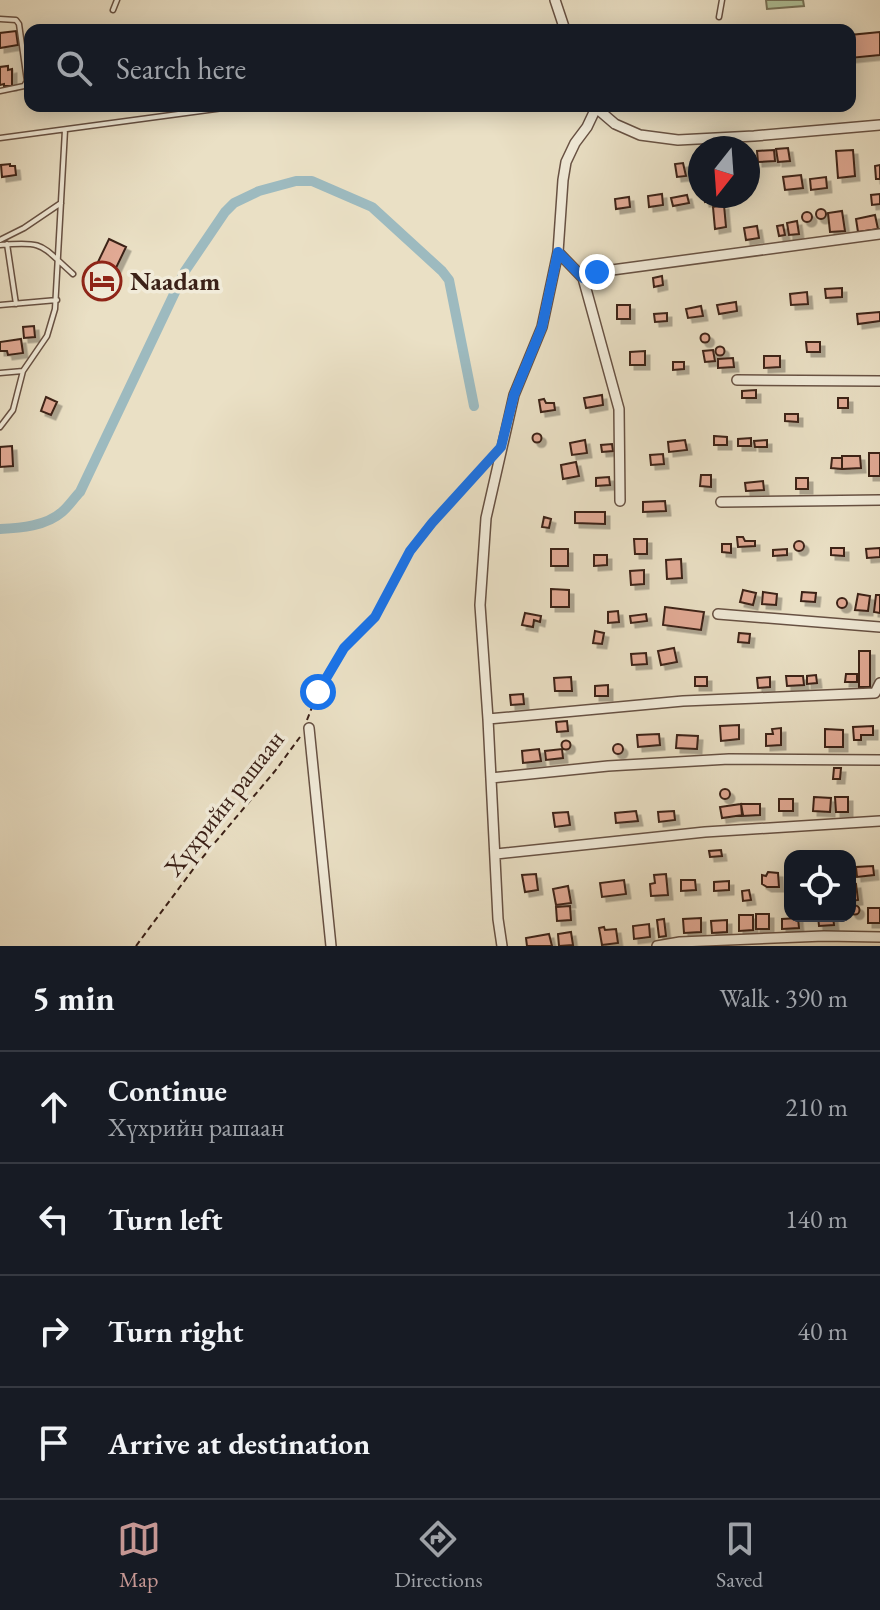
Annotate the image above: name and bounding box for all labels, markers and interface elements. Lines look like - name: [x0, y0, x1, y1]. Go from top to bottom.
- search box: [24, 24, 856, 112]
- icon: search: [52, 46, 96, 90]
- text: Search here: [116, 49, 246, 88]
- north arrow: [688, 136, 760, 208]
- route end: [579, 254, 615, 290]
- hotel icon: Naadam: [81, 260, 123, 302]
- place label: Naadam: [130, 264, 220, 298]
- route start: [300, 674, 336, 710]
- street label: Хүхрийн рашаан: [156, 723, 292, 884]
- map controls: [784, 850, 856, 922]
- button: locate: [784, 850, 856, 922]
- text: 5 min: [32, 976, 115, 1020]
- text: Walk · 390 m: [720, 981, 848, 1015]
- text: Continue: [108, 1071, 227, 1110]
- icon: ahead: [32, 1085, 76, 1129]
- text: 210 m: [785, 1090, 848, 1124]
- text: Хүхрийн рашаан: [108, 1110, 284, 1144]
- icon: left: [32, 1197, 76, 1241]
- text: Turn left: [108, 1200, 222, 1239]
- text: 140 m: [785, 1202, 848, 1236]
- icon: right: [32, 1309, 76, 1353]
- text: Turn right: [108, 1312, 244, 1351]
- text: 40 m: [798, 1314, 848, 1348]
- icon: arrive: [32, 1421, 76, 1465]
- text: Arrive at destination: [108, 1424, 370, 1463]
- tab: Map: [117, 1517, 161, 1594]
- tab: Directions: [394, 1517, 483, 1594]
- tab: Saved: [716, 1517, 763, 1594]

